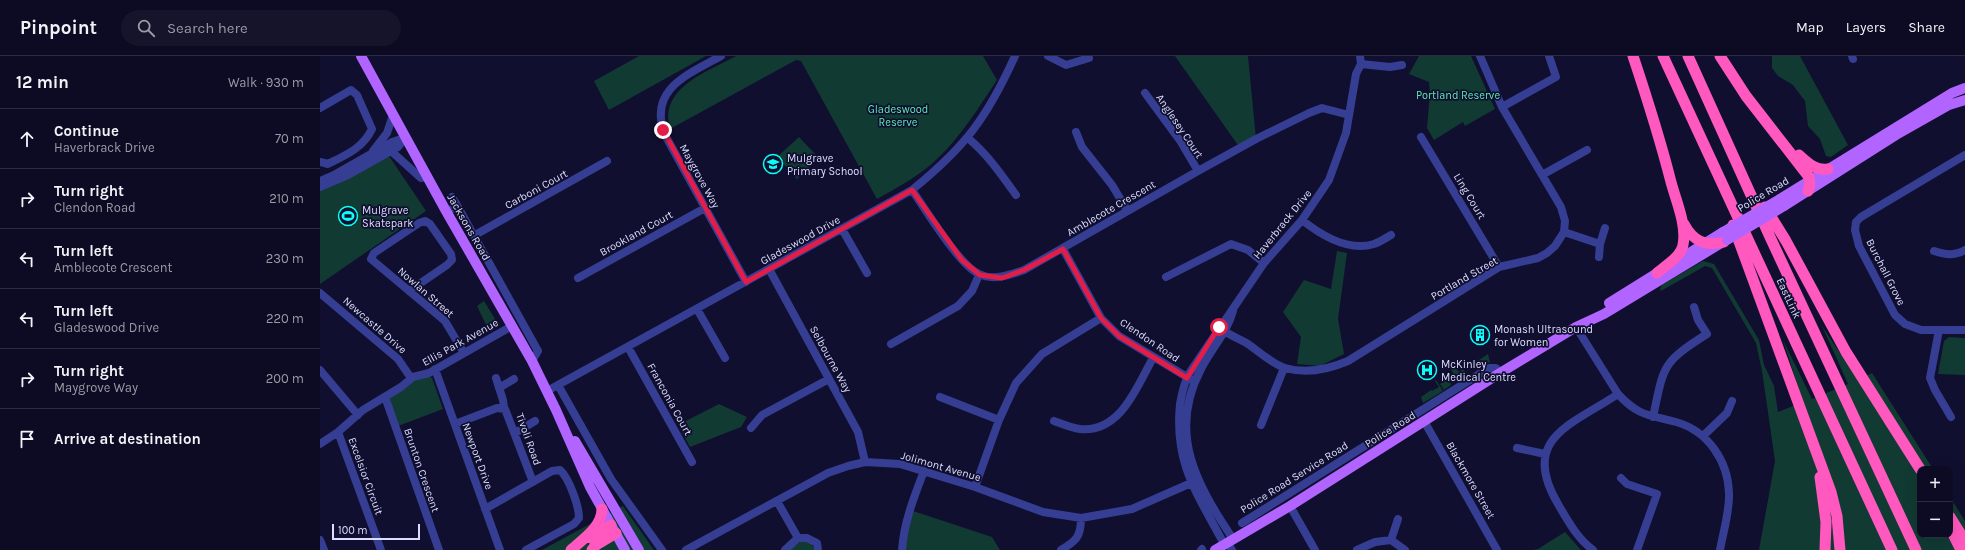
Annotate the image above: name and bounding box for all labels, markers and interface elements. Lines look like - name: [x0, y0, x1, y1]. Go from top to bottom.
- search box: [121, 10, 401, 46]
- text: Pinpoint: [20, 17, 97, 39]
- icon: search: [135, 17, 157, 39]
- text: Search here: [167, 19, 248, 37]
- text: Map: [1796, 19, 1824, 36]
- text: Layers: [1846, 19, 1886, 36]
- text: Share: [1908, 19, 1945, 36]
- text: 12 min: [16, 72, 69, 92]
- text: Walk · 930 m: [228, 75, 304, 90]
- park label: Portland Reserve: [1416, 89, 1500, 102]
- street label: Anglesey Court: [1153, 92, 1206, 161]
- park label: Gladeswood Reserve: [868, 103, 928, 129]
- route end: [654, 121, 672, 139]
- text: Continue: [54, 122, 119, 140]
- icon: ahead: [16, 128, 38, 150]
- text: 70 m: [275, 131, 304, 146]
- text: Haverbrack Drive: [54, 140, 155, 155]
- street label: Maygrove Way: [677, 142, 722, 210]
- place label: Mulgrave Primary School: [787, 152, 862, 178]
- school or university icon: Mulgrave Primary School: [762, 153, 784, 175]
- street label: Carboni Court: [503, 167, 570, 212]
- street label: Ling Court: [1451, 171, 1488, 222]
- street label: Police Road: [1735, 174, 1791, 215]
- street label: Amblecote Crescent: [1065, 178, 1158, 239]
- text: Turn right: [54, 182, 124, 200]
- street label: Haverbrack Drive: [1250, 187, 1314, 262]
- icon: right: [16, 188, 38, 210]
- text: 210 m: [269, 191, 304, 206]
- street label: Jacksons Road: [444, 192, 493, 263]
- text: Clendon Road: [54, 200, 136, 215]
- place label: Mulgrave Skatepark: [362, 204, 413, 230]
- sports icon: Mulgrave Skatepark: [337, 205, 359, 227]
- street label: Brookland Court: [597, 208, 675, 259]
- street label: Gladeswood Drive: [758, 213, 843, 268]
- street label: Burchall Grove: [1863, 237, 1908, 308]
- text: Turn left: [54, 242, 113, 260]
- icon: left: [16, 248, 38, 270]
- text: 230 m: [266, 251, 304, 266]
- street label: Portland Street: [1428, 254, 1500, 303]
- text: Amblecote Crescent: [54, 260, 172, 275]
- street label: Nowlan Street: [395, 264, 456, 320]
- street label: EastLink: [1773, 276, 1804, 321]
- street label: Newcastle Drive: [340, 294, 409, 357]
- text: Turn left: [54, 302, 113, 320]
- icon: left: [16, 308, 38, 330]
- text: 220 m: [266, 311, 304, 326]
- street label: Ellis Park Avenue: [420, 316, 501, 369]
- street label: Clendon Road: [1117, 316, 1182, 365]
- route start: [1210, 318, 1228, 336]
- text: Gladeswood Drive: [54, 320, 159, 335]
- place label: Monash Ultrasound for Women: [1494, 323, 1593, 349]
- street label: Selbourne Way: [807, 324, 854, 395]
- building icon: Monash Ultrasound for Women: [1469, 324, 1491, 346]
- place label: McKinley Medical Centre: [1441, 358, 1516, 384]
- hospital icon: McKinley Medical Centre: [1416, 359, 1438, 381]
- street label: Franconia Court: [644, 361, 695, 437]
- text: Turn right: [54, 362, 124, 380]
- icon: right: [16, 368, 38, 390]
- text: 200 m: [266, 371, 304, 386]
- text: Maygrove Way: [54, 380, 138, 395]
- street label: Police Road: [1362, 409, 1418, 450]
- street label: Tivoli Road: [513, 411, 544, 467]
- street label: Newport Drive: [459, 421, 496, 492]
- street label: Brunton Crescent: [401, 427, 442, 514]
- icon: arrive: [16, 428, 38, 450]
- text: Arrive at destination: [54, 430, 201, 448]
- street label: Excelsior Circuit: [345, 436, 386, 517]
- street label: Police Road Service Road: [1238, 439, 1351, 516]
- street label: Blackmore Street: [1443, 440, 1498, 521]
- street label: Jolimont Avenue: [899, 449, 983, 484]
- map controls: [1917, 466, 1953, 538]
- button: +: [1917, 466, 1953, 502]
- button: −: [1917, 502, 1953, 538]
- scale bar: [332, 522, 420, 541]
- text: 100 m: [338, 524, 368, 537]

